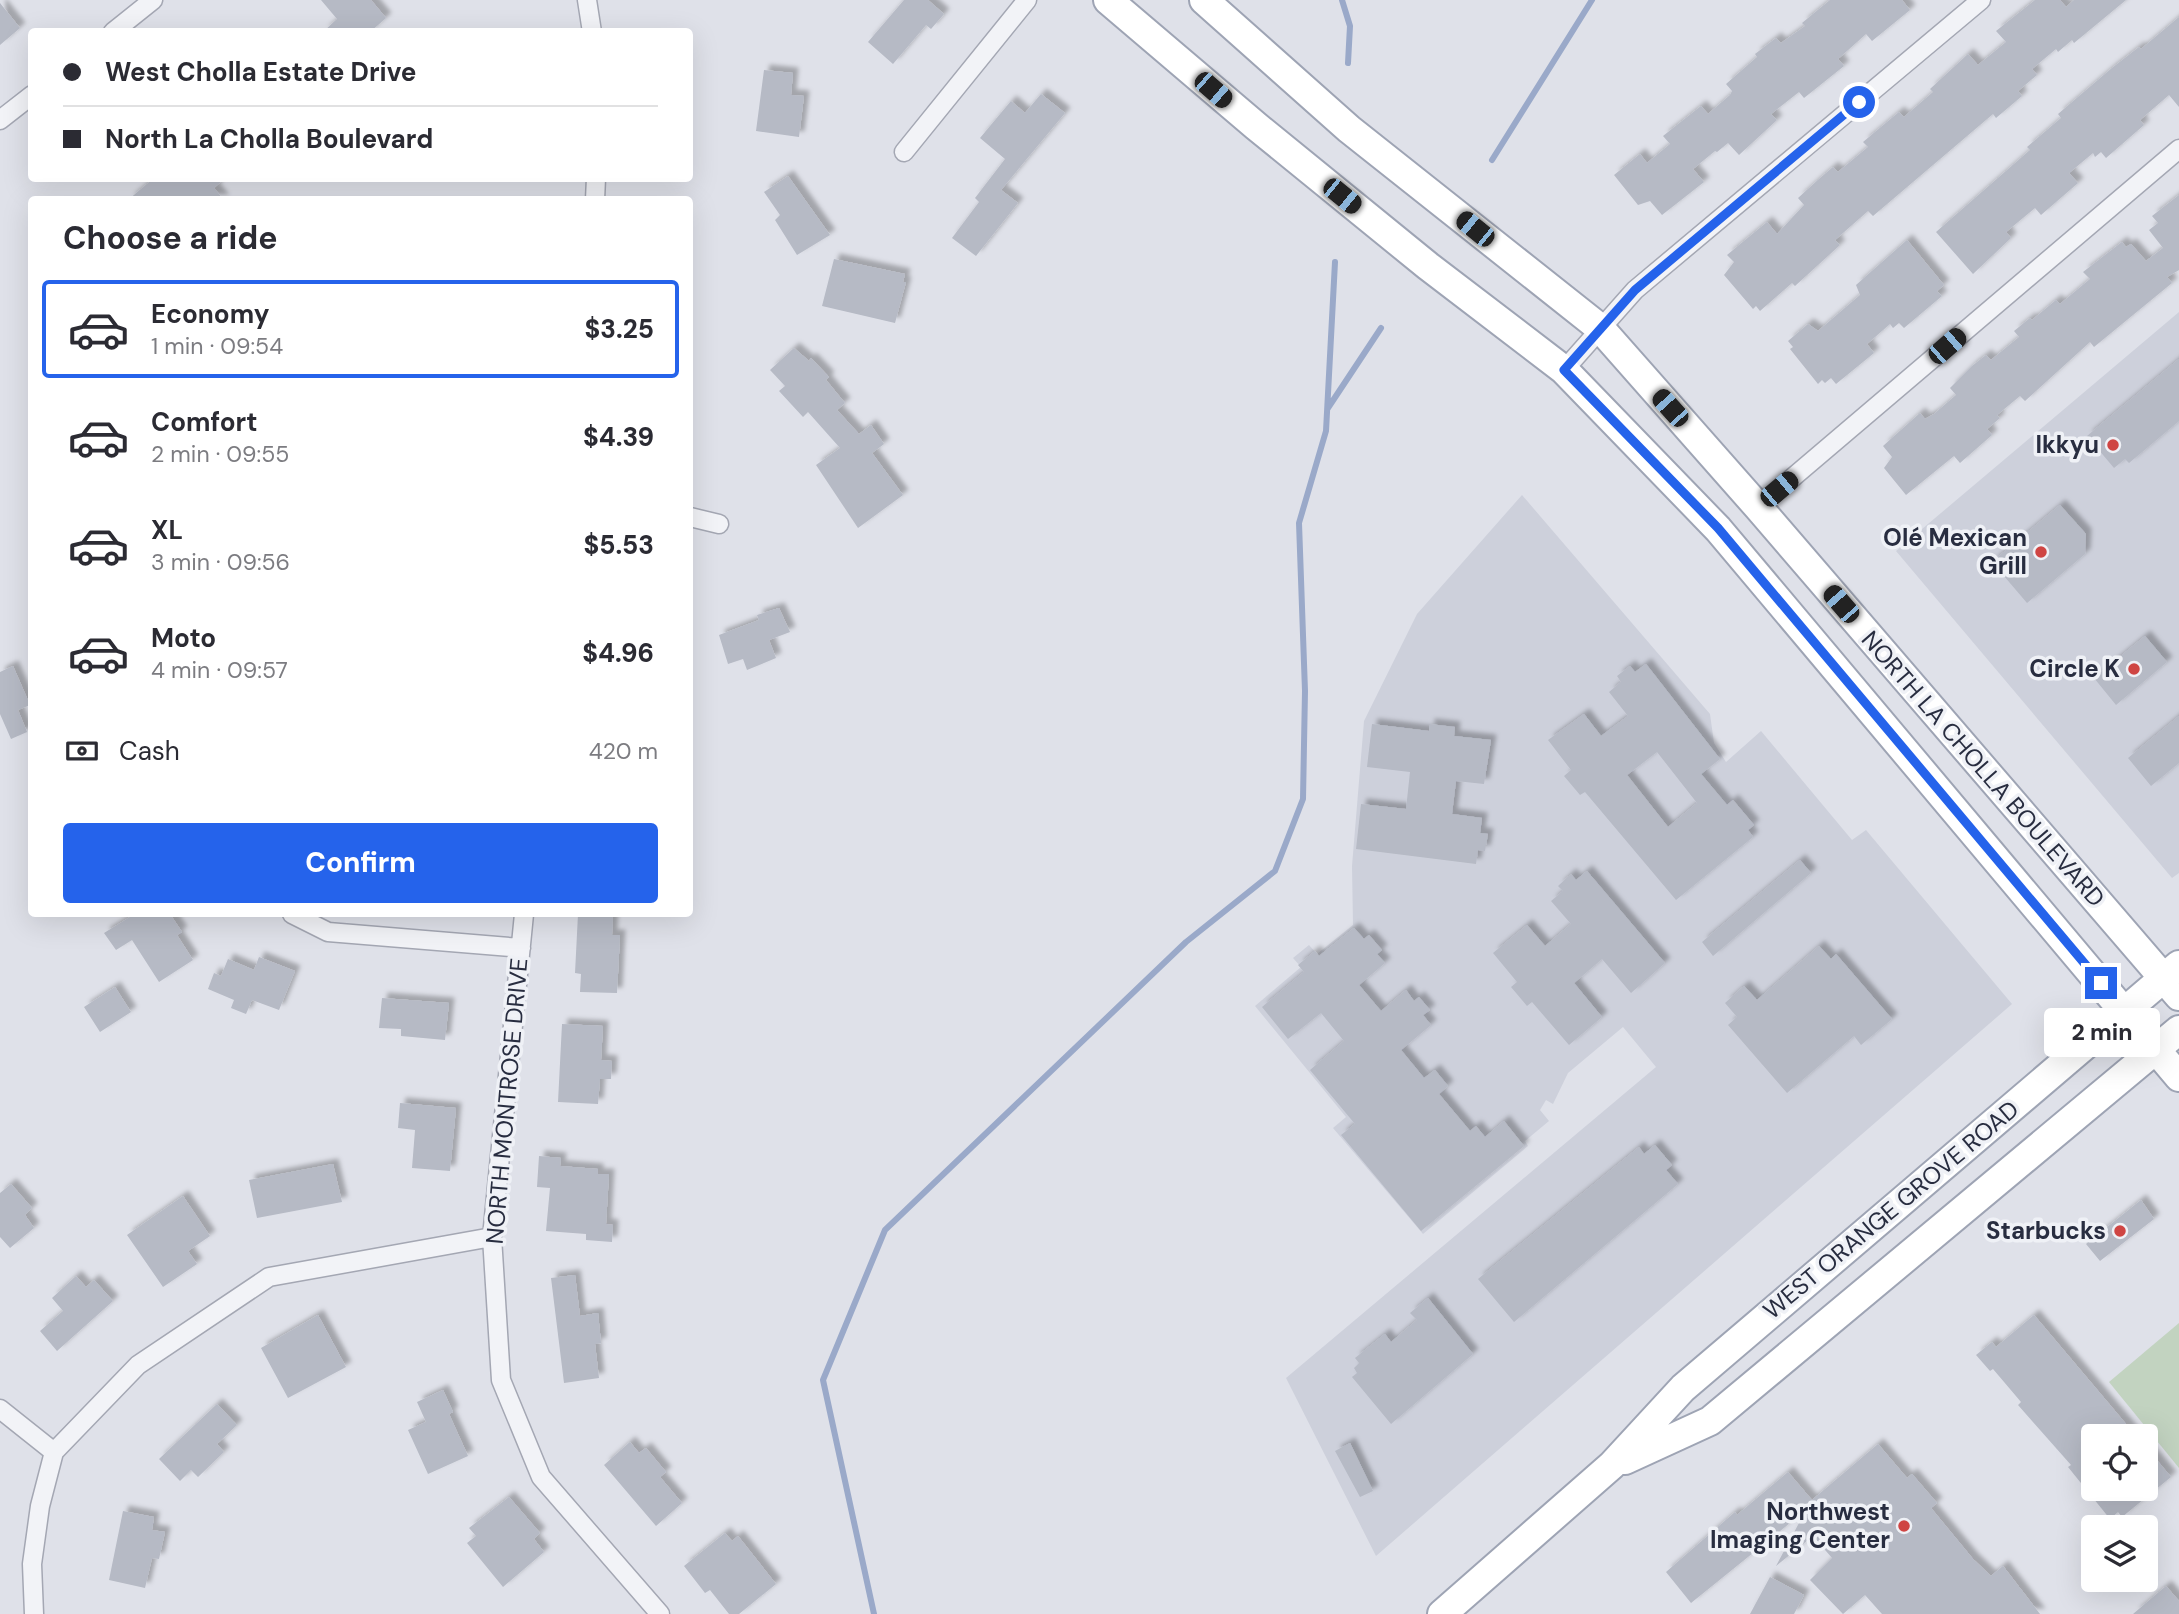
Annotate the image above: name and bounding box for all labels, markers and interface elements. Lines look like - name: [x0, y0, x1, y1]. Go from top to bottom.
- text: West Cholla Estate Drive: [105, 55, 416, 89]
- car: [1191, 68, 1236, 112]
- route start: [1843, 86, 1875, 118]
- text: North La Cholla Boulevard: [105, 122, 433, 156]
- car: [1320, 175, 1365, 217]
- car: [1453, 208, 1498, 250]
- text: Choose a ride: [63, 217, 278, 259]
- text: Economy: [151, 297, 269, 331]
- icon: car: [67, 298, 130, 361]
- text: $3.25: [585, 312, 654, 346]
- car: [1925, 324, 1970, 368]
- text: 1 min · 09:54: [151, 331, 283, 361]
- car: [1649, 385, 1692, 431]
- text: Comfort: [151, 405, 257, 439]
- icon: car: [67, 406, 130, 469]
- text: $4.39: [583, 420, 654, 454]
- place label: Ikkyu: [2035, 429, 2099, 460]
- marker: Ikkyu: [2105, 437, 2121, 453]
- text: 2 min · 09:55: [151, 439, 289, 469]
- car: [1757, 467, 1802, 511]
- text: XL: [151, 513, 183, 547]
- icon: car: [67, 514, 130, 577]
- place label: Olé Mexican Grill: [1883, 522, 2027, 581]
- text: $5.53: [583, 528, 654, 562]
- marker: Olé Mexican Grill: [2033, 544, 2049, 560]
- text: 3 min · 09:56: [151, 547, 290, 577]
- car: [1820, 581, 1863, 627]
- text: Moto: [151, 621, 216, 655]
- icon: car: [67, 622, 130, 685]
- street label: NORTH LA CHOLLA BOULEVARD: [1855, 624, 2112, 913]
- text: $4.96: [582, 636, 654, 670]
- place label: Circle K: [2029, 653, 2120, 684]
- text: 4 min · 09:57: [151, 655, 288, 685]
- marker: Circle K: [2126, 661, 2142, 677]
- icon: cash: [63, 732, 101, 770]
- text: Cash: [119, 734, 180, 768]
- text: 420 m: [589, 736, 658, 766]
- button: Confirm: [63, 823, 658, 903]
- street label: NORTH MONTROSE DRIVE: [479, 957, 534, 1245]
- route end: [2085, 967, 2117, 999]
- callout: 2 min: [2043, 1007, 2159, 1056]
- text: 2 min: [2071, 1017, 2133, 1047]
- street label: WEST ORANGE GROVE ROAD: [1757, 1094, 2025, 1326]
- place label: Starbucks: [1986, 1215, 2106, 1246]
- marker: Starbucks: [2112, 1223, 2128, 1239]
- map controls: [2081, 1424, 2158, 1592]
- button: locate: [2081, 1424, 2158, 1501]
- place label: Northwest Imaging Center: [1710, 1496, 1890, 1555]
- button: layers: [2081, 1515, 2158, 1592]
- marker: Northwest Imaging Center: [1896, 1518, 1912, 1534]

